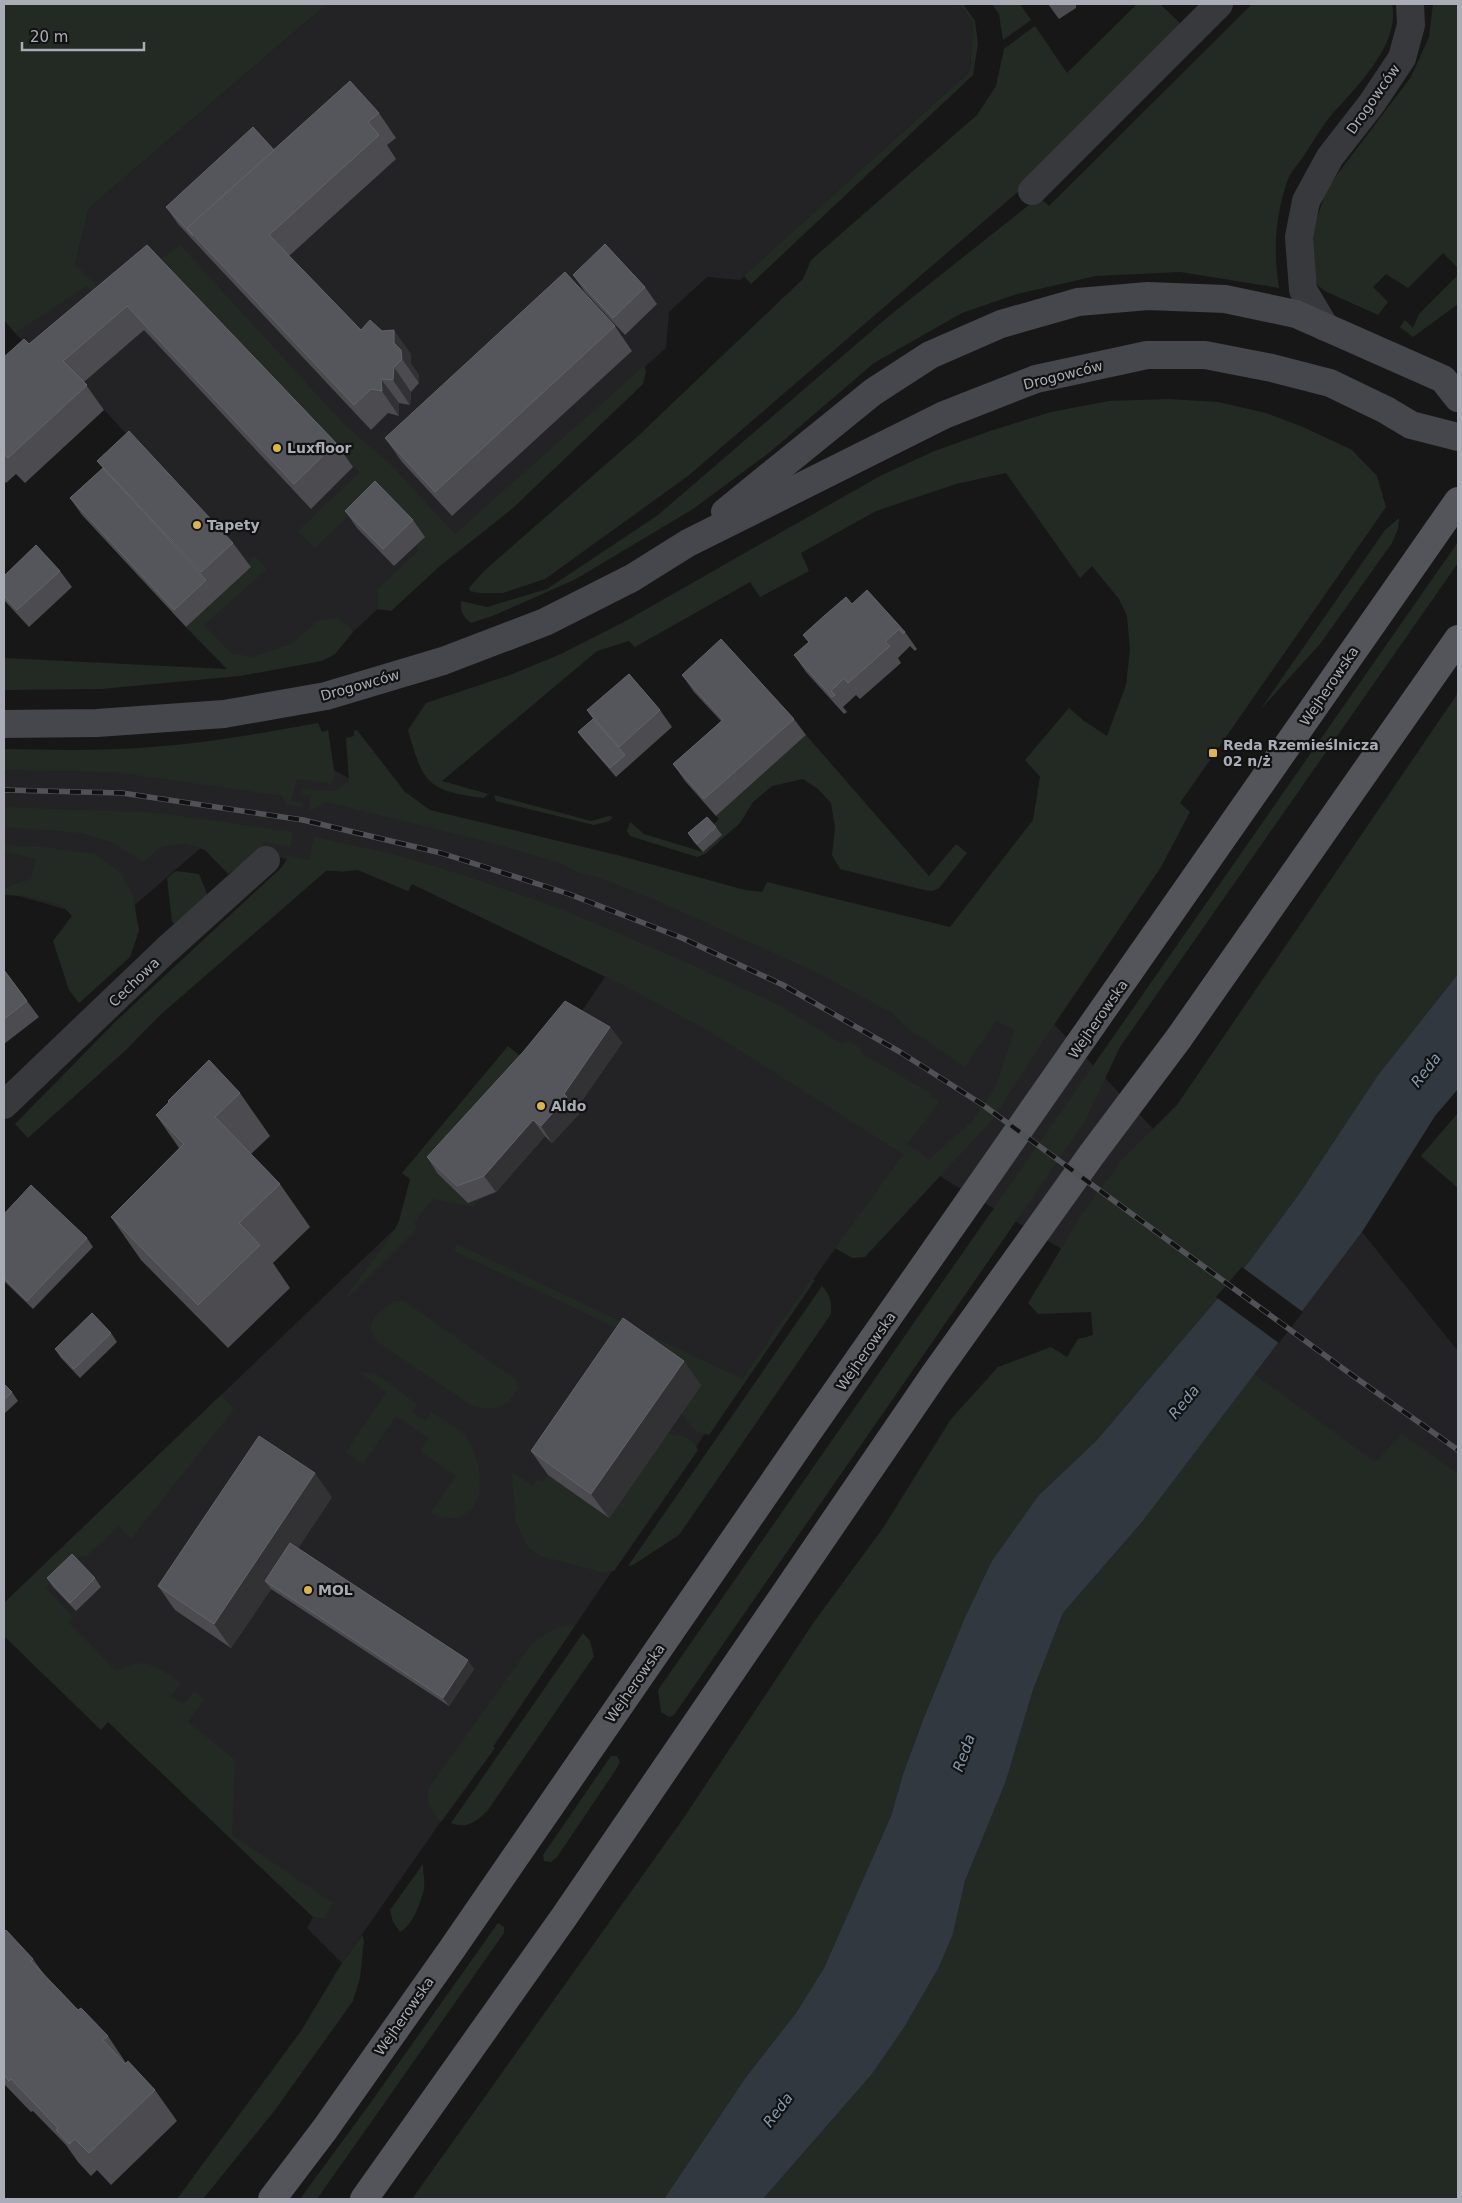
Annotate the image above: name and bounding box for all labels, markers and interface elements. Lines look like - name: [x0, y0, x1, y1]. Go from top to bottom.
- scale bar: [22, 20, 145, 52]
- text: 20 m: [30, 28, 68, 46]
- street label: Drogowców: [1343, 61, 1403, 137]
- street label: Drogowców: [1022, 357, 1104, 393]
- place label: Luxfloor: [287, 440, 352, 456]
- marker: Luxfloor: [271, 442, 283, 454]
- place label: Tapety: [207, 517, 260, 533]
- marker: Tapety: [191, 519, 203, 531]
- street label: Wejherowska: [1297, 643, 1361, 729]
- street label: Drogowców: [319, 666, 401, 704]
- place label: Reda Rzemieślnicza 02 n/ż: [1223, 737, 1379, 769]
- marker: Reda Rzemieślnicza 02 n/ż: [1207, 747, 1219, 759]
- street label: Cechowa: [106, 954, 162, 1010]
- street label: Wejherowska: [1065, 977, 1131, 1061]
- water label: Reda: [1407, 1049, 1445, 1091]
- place label: Aldo: [551, 1098, 587, 1114]
- marker: Aldo: [535, 1100, 547, 1112]
- street label: Wejherowska: [833, 1309, 899, 1393]
- water label: Reda: [1165, 1382, 1203, 1422]
- place label: MOL: [318, 1582, 353, 1598]
- marker: MOL: [302, 1584, 314, 1596]
- street label: Wejherowska: [602, 1641, 668, 1725]
- water label: Reda: [949, 1732, 979, 1774]
- street label: Wejherowska: [371, 1974, 437, 2058]
- water label: Reda: [759, 2089, 797, 2131]

